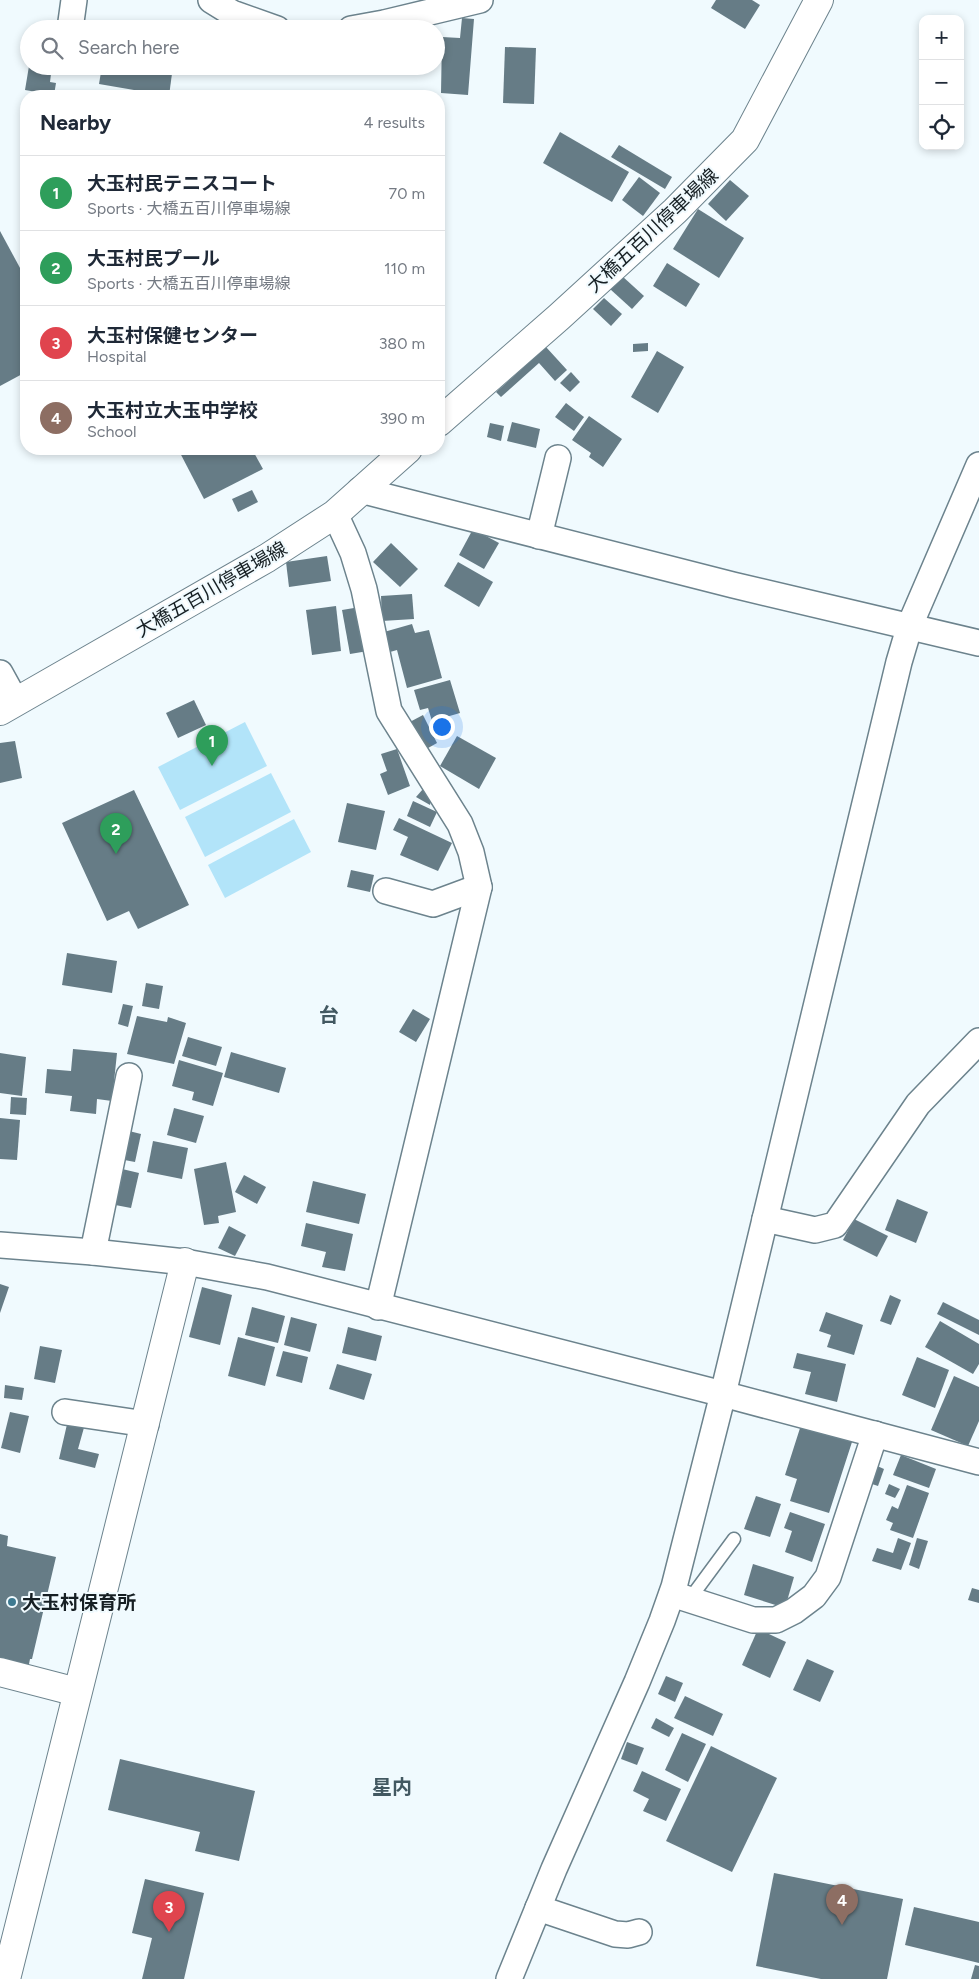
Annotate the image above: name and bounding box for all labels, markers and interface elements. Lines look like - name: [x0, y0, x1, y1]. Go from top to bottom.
- map controls: [919, 15, 964, 150]
- button: +: [919, 15, 964, 60]
- search box: [20, 20, 445, 75]
- icon: search: [38, 34, 66, 62]
- text: Search here: [78, 36, 180, 59]
- button: −: [919, 60, 964, 105]
- button: locate: [919, 105, 964, 150]
- text: Nearby: [40, 110, 111, 135]
- text: 4 results: [364, 113, 425, 132]
- street label: 大橋五百川停車場線: [582, 164, 723, 297]
- text: 大玉村民テニスコート: [87, 172, 277, 195]
- text: 1: [53, 184, 59, 203]
- text: 70 m: [389, 184, 425, 203]
- text: Sports · 大橋五百川停車場線: [87, 199, 290, 218]
- text: 大玉村民プール: [87, 247, 220, 270]
- text: 2: [51, 259, 61, 278]
- text: 110 m: [384, 259, 425, 278]
- text: Sports · 大橋五百川停車場線: [87, 274, 290, 293]
- text: 大玉村保健センター: [87, 324, 258, 347]
- text: 3: [52, 334, 60, 353]
- text: 380 m: [379, 334, 425, 353]
- text: Hospital: [87, 347, 147, 366]
- text: 大玉村立大玉中学校: [87, 399, 258, 422]
- text: 4: [51, 409, 61, 428]
- text: 390 m: [379, 409, 425, 428]
- text: School: [87, 422, 137, 441]
- street label: 大橋五百川停車場線: [131, 537, 291, 642]
- your location: [429, 714, 455, 740]
- pin: 1: [196, 725, 228, 766]
- pin: 2: [100, 813, 132, 854]
- district label: 台: [319, 1003, 339, 1027]
- place label: 大玉村保育所: [22, 1591, 136, 1614]
- marker: 大玉村保育所: [6, 1596, 18, 1608]
- district label: 星内: [372, 1775, 412, 1799]
- pin: 4: [826, 1884, 858, 1925]
- pin: 3: [153, 1891, 185, 1932]

